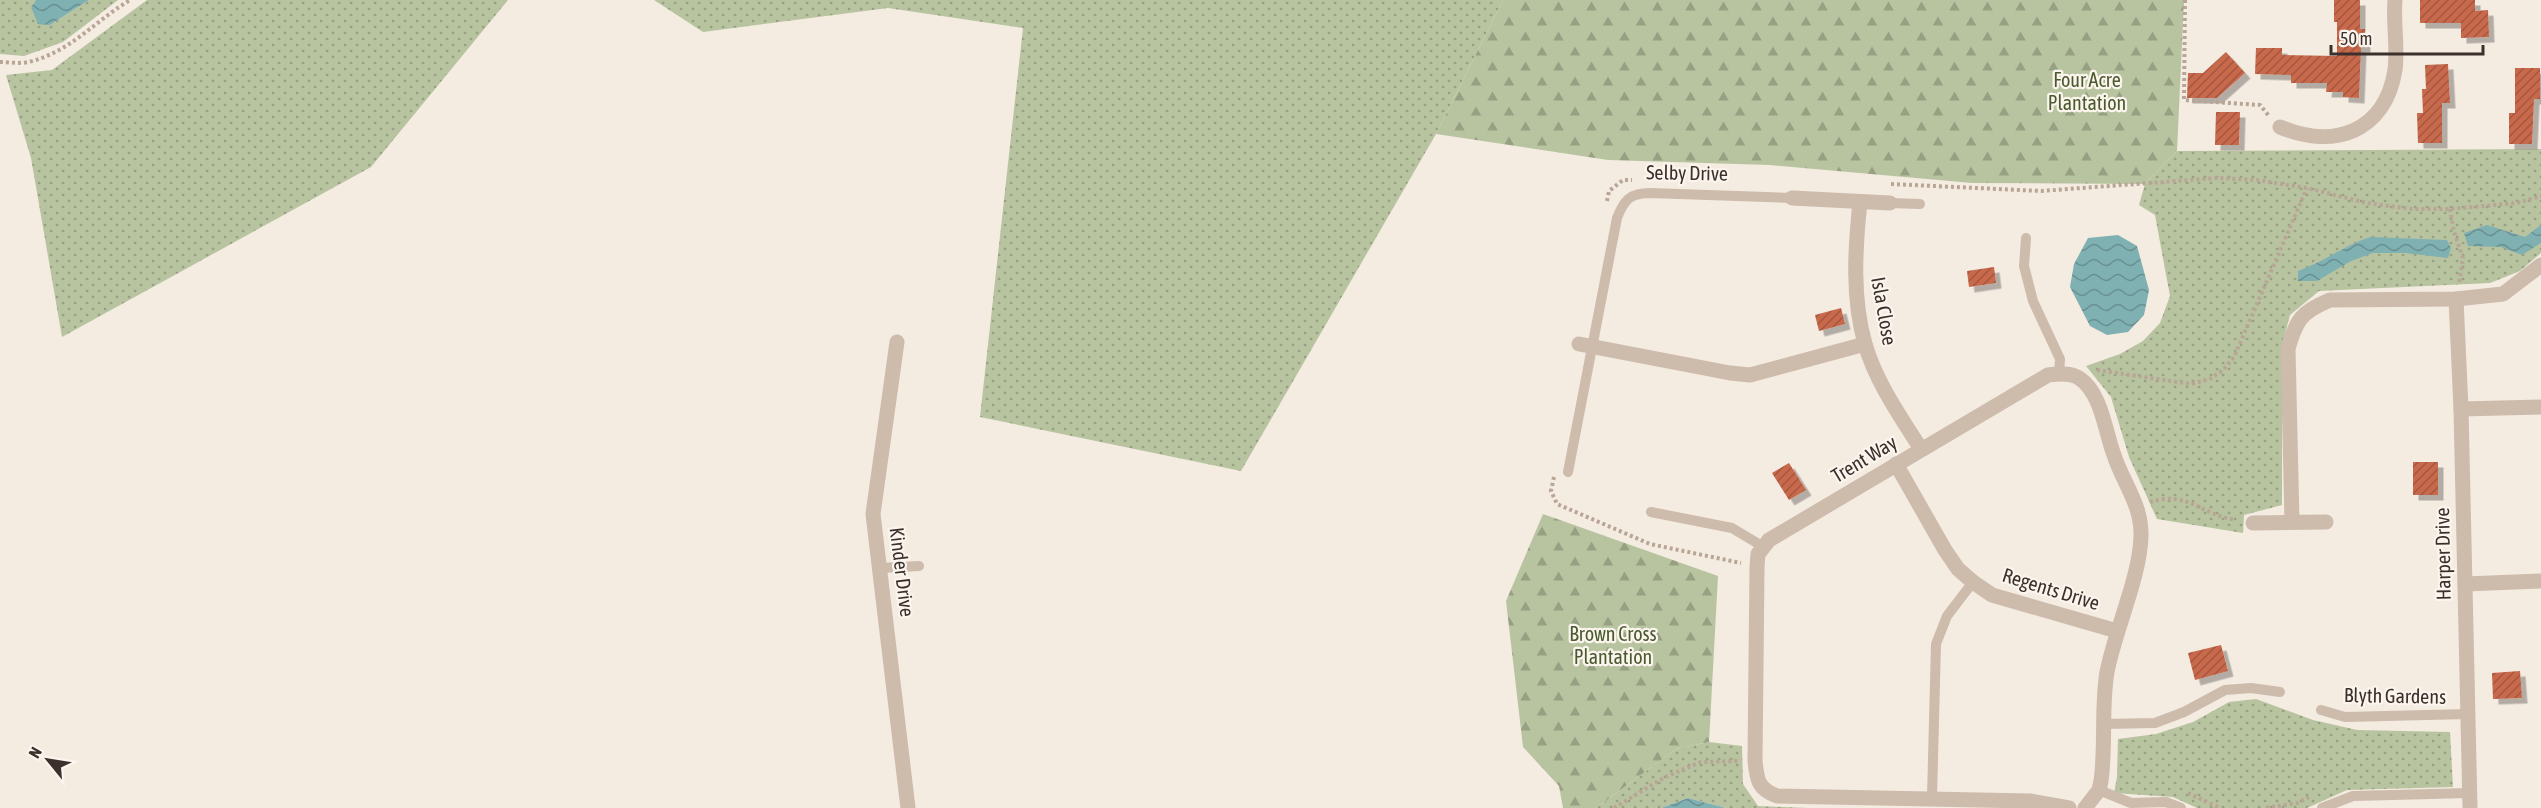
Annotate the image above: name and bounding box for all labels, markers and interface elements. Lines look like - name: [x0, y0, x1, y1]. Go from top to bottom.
- scale bar: [2331, 18, 2482, 56]
- text: 50 m: [2340, 28, 2372, 49]
- park label: Four Acre Plantation: [2048, 68, 2126, 114]
- street label: Selby Drive: [1646, 160, 1728, 185]
- street label: Isla Close: [1867, 275, 1902, 347]
- street label: Trent Way: [1827, 430, 1901, 487]
- street label: Harper Drive: [2430, 507, 2455, 601]
- street label: Kinder Drive: [886, 526, 919, 618]
- street label: Regents Drive: [2000, 563, 2103, 614]
- park label: Brown Cross Plantation: [1569, 622, 1657, 668]
- street label: Blyth Gardens: [2344, 683, 2446, 708]
- north arrow: [18, 730, 78, 790]
- text: N: [25, 744, 45, 761]

